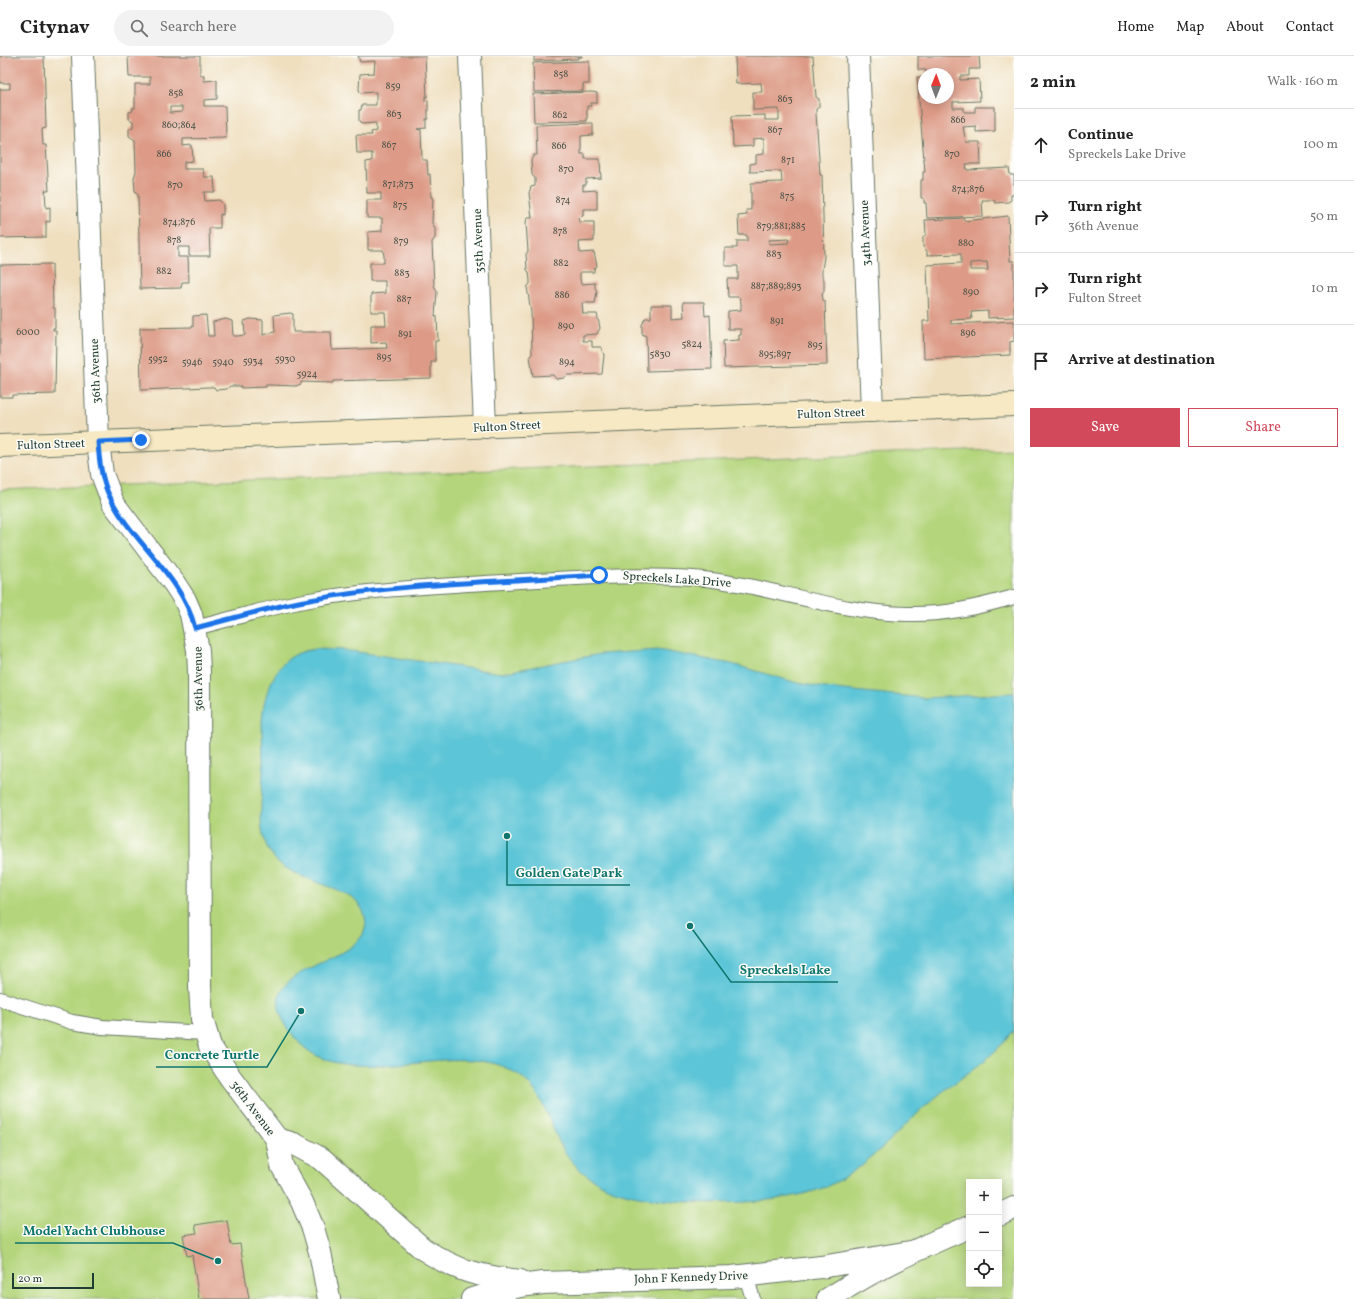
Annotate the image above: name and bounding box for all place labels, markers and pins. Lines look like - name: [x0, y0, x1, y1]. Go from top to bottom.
- callout: Golden Gate Park: [507, 860, 630, 885]
- callout: Spreckels Lake: [731, 957, 838, 982]
- callout: Concrete Turtle: [156, 1042, 267, 1067]
- callout: Model Yacht Clubhouse: [15, 1218, 173, 1243]

